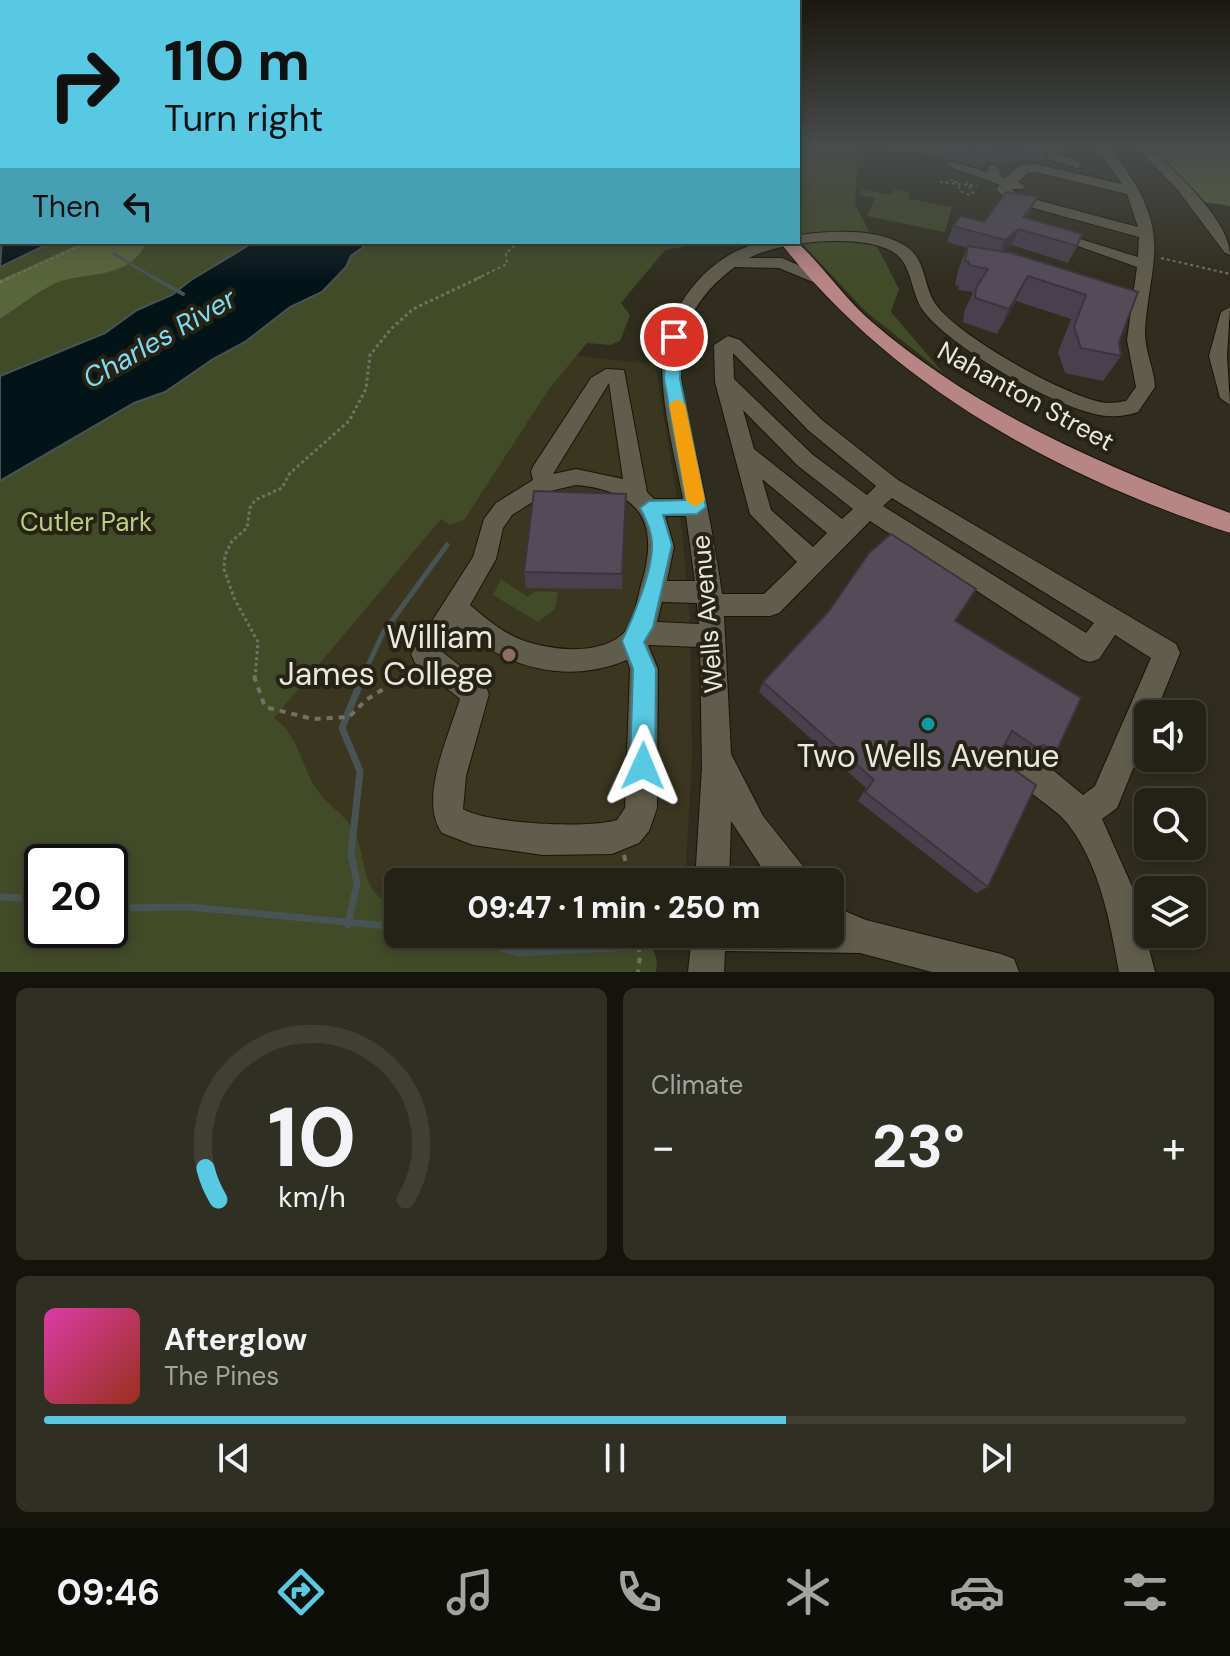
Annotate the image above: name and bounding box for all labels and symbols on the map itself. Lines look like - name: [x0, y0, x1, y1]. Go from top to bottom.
- water label: Charles River: [76, 279, 243, 397]
- pin: [640, 303, 708, 371]
- street label: Nahanton Street: [932, 333, 1120, 459]
- park label: Cutler Park: [20, 505, 152, 539]
- street label: Wells Avenue: [683, 534, 731, 694]
- place label: William James College: [279, 616, 493, 695]
- marker: William James College: [500, 646, 518, 664]
- marker: Two Wells Avenue: [919, 715, 937, 733]
- position arrow: [601, 724, 685, 808]
- place label: Two Wells Avenue: [797, 735, 1059, 777]
- speed limit sign: 20: [24, 844, 128, 948]

